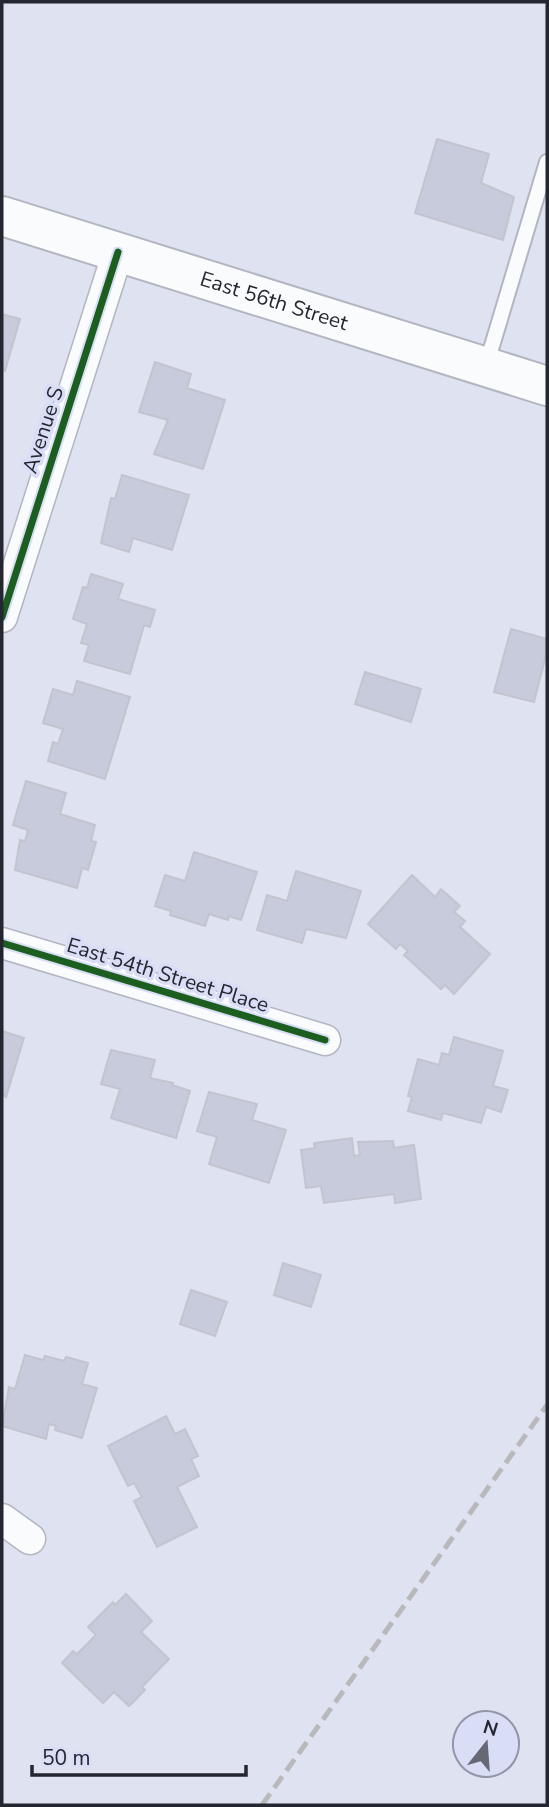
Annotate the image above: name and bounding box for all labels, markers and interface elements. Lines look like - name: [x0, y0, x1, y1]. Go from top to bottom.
- street label: East 56th Street: [197, 265, 352, 337]
- street label: Avenue S: [16, 383, 70, 477]
- street label: East 54th Street Place: [64, 931, 272, 1019]
- north arrow: [451, 1709, 521, 1779]
- text: N: [480, 1714, 501, 1743]
- scale bar: [32, 1734, 245, 1778]
- text: 50 m: [42, 1744, 91, 1772]

